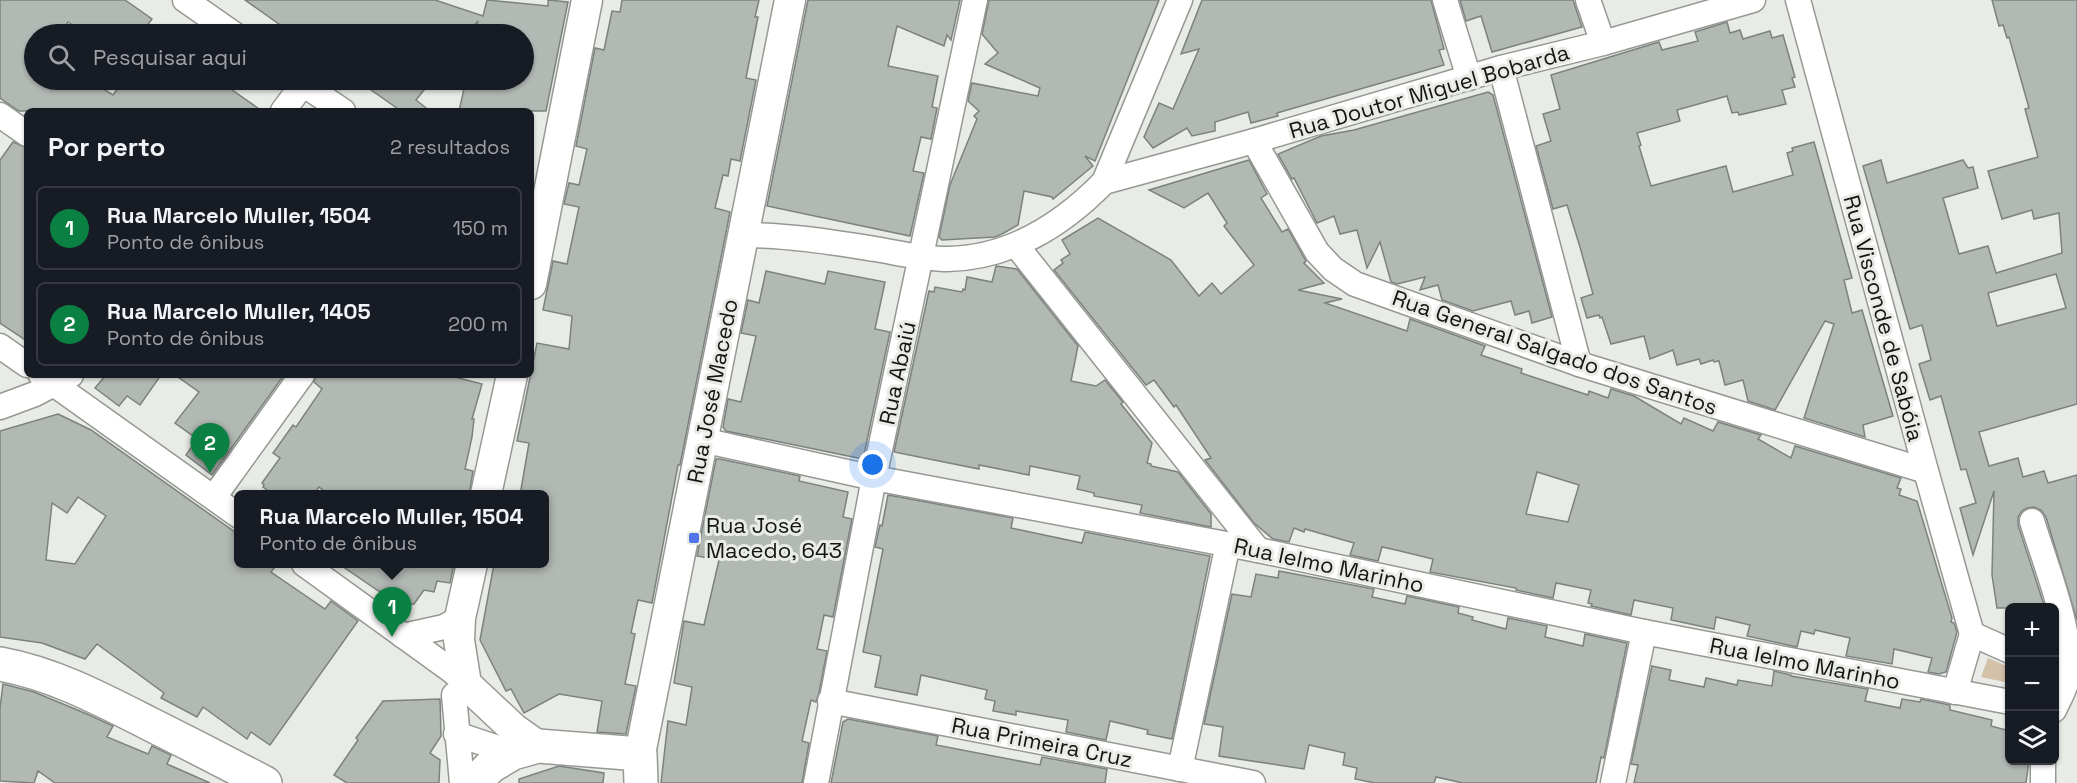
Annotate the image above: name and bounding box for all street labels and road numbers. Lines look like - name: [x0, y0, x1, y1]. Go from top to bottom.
- street label: Rua Doutor Miguel Bobarda: [1286, 37, 1573, 144]
- street label: Rua Visconde de Sabóia: [1838, 192, 1930, 445]
- street label: Rua General Salgado dos Santos: [1389, 283, 1721, 421]
- street label: Rua José Macedo: [680, 296, 744, 486]
- street label: Rua Abaiú: [872, 319, 922, 427]
- street label: Rua Ielmo Marinho: [1231, 531, 1427, 599]
- street label: Rua Ielmo Marinho: [1707, 631, 1903, 695]
- street label: Rua Primeira Cruz: [949, 711, 1135, 773]

